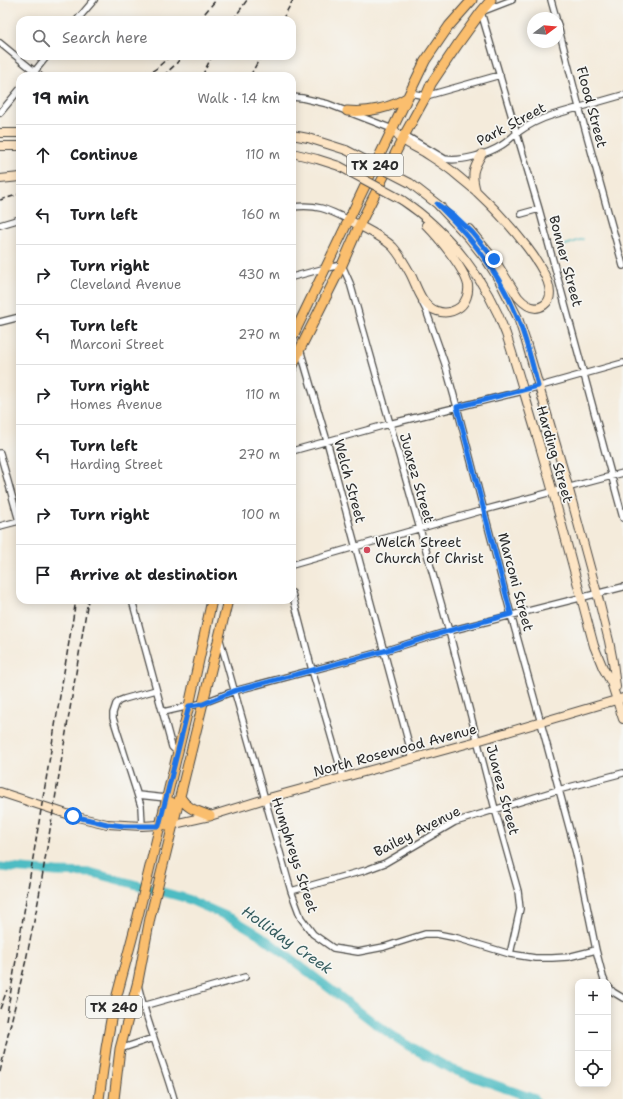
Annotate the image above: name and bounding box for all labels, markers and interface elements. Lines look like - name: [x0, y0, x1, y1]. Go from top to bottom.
- north arrow: [527, 12, 563, 48]
- search box: [16, 16, 296, 60]
- icon: search: [30, 27, 52, 49]
- text: Search here: [62, 28, 148, 48]
- street label: Flood Street: [573, 64, 611, 150]
- text: 19 min: [32, 87, 89, 109]
- text: Walk · 1.4 km: [198, 90, 280, 107]
- street label: Park Street: [473, 98, 549, 150]
- icon: ahead: [32, 144, 54, 166]
- text: Continue: [70, 145, 138, 165]
- text: 110 m: [245, 146, 280, 163]
- road number: TX 240: [347, 154, 403, 176]
- icon: left: [32, 204, 54, 226]
- text: Turn left: [70, 205, 138, 225]
- text: 160 m: [242, 206, 280, 223]
- street label: Bonner Street: [545, 213, 587, 309]
- route end: [485, 250, 503, 268]
- text: Turn right: [70, 256, 150, 276]
- icon: right: [32, 264, 54, 286]
- text: 430 m: [238, 266, 280, 283]
- text: Cleveland Avenue: [70, 276, 181, 293]
- text: Turn left: [70, 316, 138, 336]
- icon: left: [32, 324, 54, 346]
- text: 270 m: [238, 326, 280, 343]
- text: Marconi Street: [70, 336, 164, 353]
- text: Turn right: [70, 376, 150, 396]
- icon: right: [32, 384, 54, 406]
- text: 110 m: [245, 386, 280, 403]
- text: Homes Avenue: [70, 396, 162, 413]
- street label: Harding Street: [533, 403, 577, 505]
- street label: Juarez Street: [396, 431, 438, 525]
- text: Turn left: [70, 436, 138, 456]
- street label: Welch Street: [330, 437, 370, 525]
- icon: left: [32, 444, 54, 466]
- text: 270 m: [238, 446, 280, 463]
- text: Harding Street: [70, 456, 163, 473]
- icon: right: [32, 504, 54, 526]
- text: Turn right: [70, 505, 150, 525]
- text: 100 m: [241, 506, 280, 523]
- street label: Marconi Street: [494, 531, 538, 633]
- place label: Welch Street Church of Christ: [375, 533, 484, 567]
- marker: Welch Street Church of Christ: [362, 545, 372, 555]
- icon: arrive: [32, 564, 54, 586]
- text: Arrive at destination: [70, 565, 238, 585]
- street label: North Rosewood Avenue: [311, 719, 479, 780]
- street label: Juarez Street: [482, 743, 524, 837]
- street label: Humphreys Street: [268, 795, 322, 915]
- street label: Bailey Avenue: [371, 801, 463, 861]
- route start: [64, 807, 82, 825]
- water label: Holliday Creek: [238, 901, 337, 979]
- map controls: [575, 979, 611, 1087]
- button: +: [575, 979, 611, 1015]
- road number: TX 240: [86, 996, 142, 1018]
- button: −: [575, 1015, 611, 1051]
- button: locate: [575, 1051, 611, 1087]

